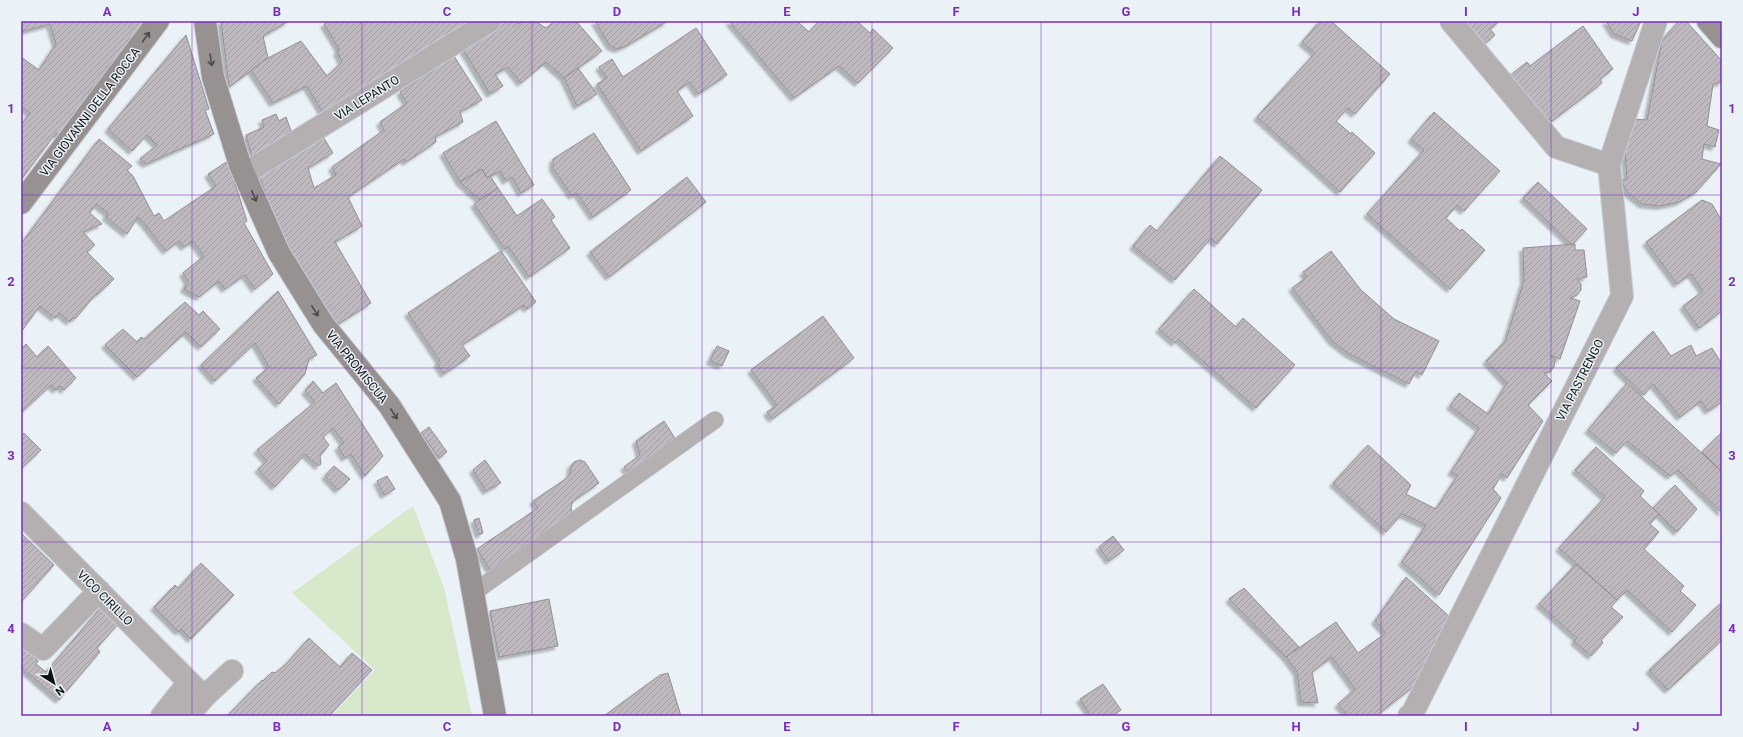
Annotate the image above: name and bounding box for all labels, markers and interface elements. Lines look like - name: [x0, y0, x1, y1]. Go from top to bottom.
- text: A: [103, 4, 112, 19]
- text: B: [273, 4, 281, 19]
- text: C: [443, 4, 452, 19]
- text: D: [613, 4, 621, 19]
- text: E: [783, 4, 791, 19]
- text: F: [952, 4, 960, 19]
- text: G: [1122, 4, 1131, 19]
- text: H: [1291, 4, 1301, 19]
- text: I: [1464, 4, 1468, 19]
- text: J: [1632, 4, 1640, 19]
- one-way arrow: [142, 32, 150, 43]
- street label: VIA GIOVANNI DELLA ROCCA: [37, 45, 143, 179]
- one-way arrow: [207, 53, 215, 66]
- street label: VIA LEPANTO: [332, 73, 402, 123]
- text: 1: [7, 101, 15, 116]
- text: 1: [1728, 101, 1736, 116]
- one-way arrow: [251, 190, 258, 202]
- text: 2: [7, 274, 15, 289]
- text: 2: [1728, 274, 1736, 289]
- one-way arrow: [311, 305, 319, 317]
- street label: VIA PROMISCUA: [323, 328, 391, 406]
- street label: VIA PASTRENGO: [1553, 337, 1607, 423]
- one-way arrow: [391, 408, 399, 420]
- text: 3: [7, 448, 15, 463]
- text: 3: [1728, 448, 1736, 463]
- street label: VICO CIRILLO: [74, 567, 136, 629]
- text: 4: [7, 621, 15, 636]
- text: 4: [1728, 621, 1736, 636]
- north arrow: [34, 663, 74, 703]
- text: N: [53, 683, 67, 698]
- text: A: [103, 719, 112, 734]
- text: B: [273, 719, 281, 734]
- text: C: [443, 719, 452, 734]
- text: D: [613, 719, 621, 734]
- text: E: [783, 719, 791, 734]
- text: F: [952, 719, 960, 734]
- text: G: [1122, 719, 1131, 734]
- text: H: [1291, 719, 1301, 734]
- text: I: [1464, 719, 1468, 734]
- text: J: [1632, 719, 1640, 734]

